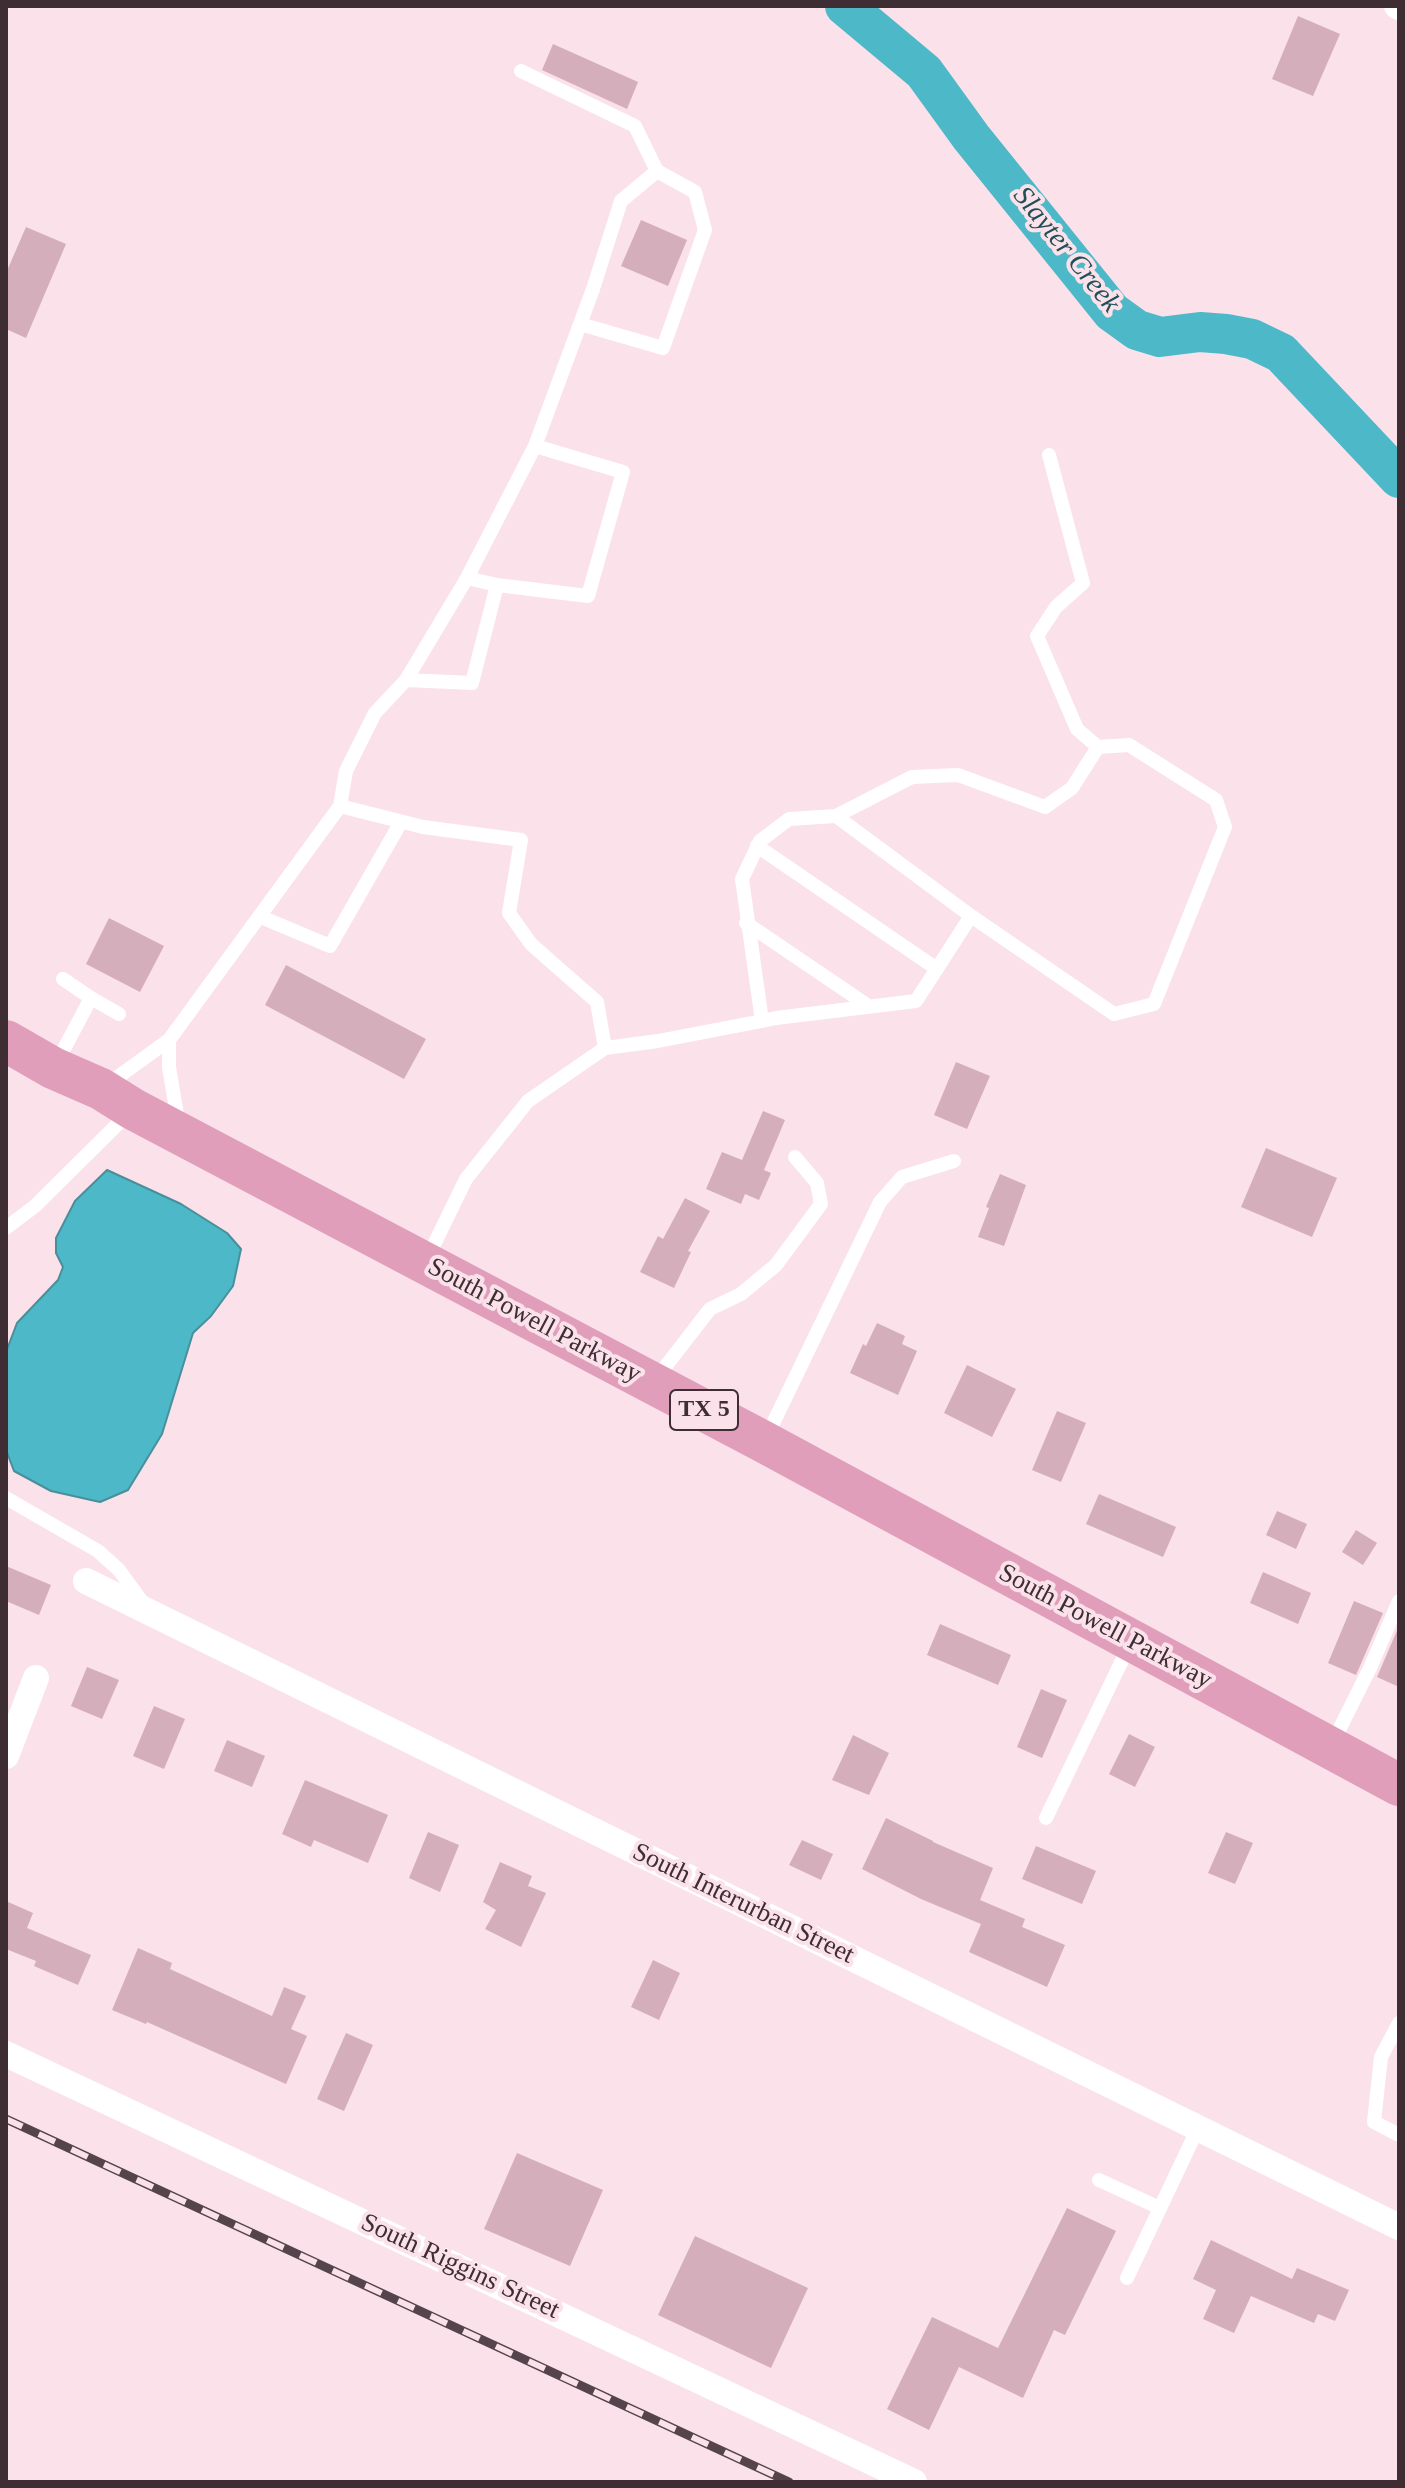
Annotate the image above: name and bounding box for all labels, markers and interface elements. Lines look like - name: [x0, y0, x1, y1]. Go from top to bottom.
- water label: Slayter Creek: [1005, 180, 1127, 320]
- street label: South Powell Parkway: [422, 1252, 646, 1390]
- road number: TX 5: [670, 1390, 738, 1430]
- street label: South Powell Parkway: [993, 1558, 1217, 1696]
- street label: South Interurban Street: [627, 1837, 859, 1971]
- street label: South Riggins Street: [356, 2207, 564, 2327]

